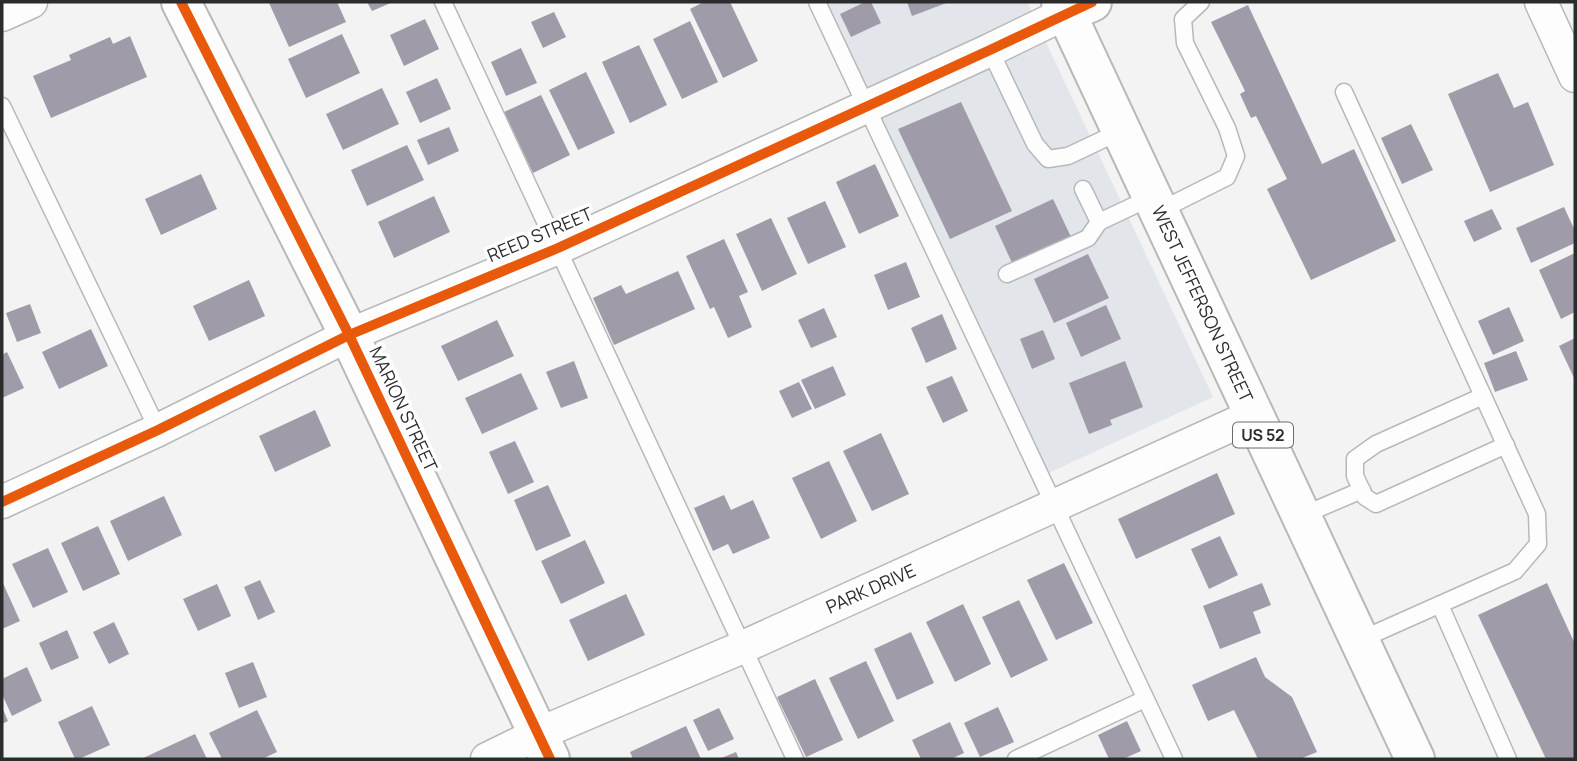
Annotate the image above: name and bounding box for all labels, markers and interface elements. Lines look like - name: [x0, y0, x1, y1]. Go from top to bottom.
- street label: REED STREET: [483, 201, 596, 267]
- street label: WEST JEFFERSON STREET: [1147, 201, 1259, 406]
- street label: MARION STREET: [364, 342, 444, 475]
- road number: US 52: [1233, 422, 1293, 448]
- street label: PARK DRIVE: [822, 558, 919, 618]

